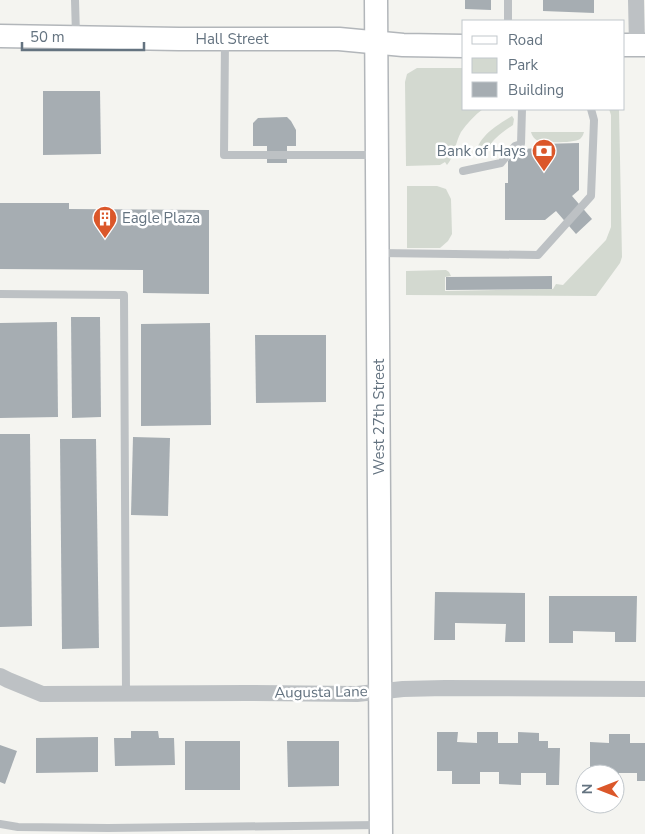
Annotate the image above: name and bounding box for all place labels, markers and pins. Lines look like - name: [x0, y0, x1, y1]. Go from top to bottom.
- bank icon: Bank of Hays: [531, 138, 557, 172]
- place label: Bank of Hays: [437, 141, 526, 161]
- building icon: Eagle Plaza: [92, 205, 118, 239]
- place label: Eagle Plaza: [122, 208, 200, 228]

